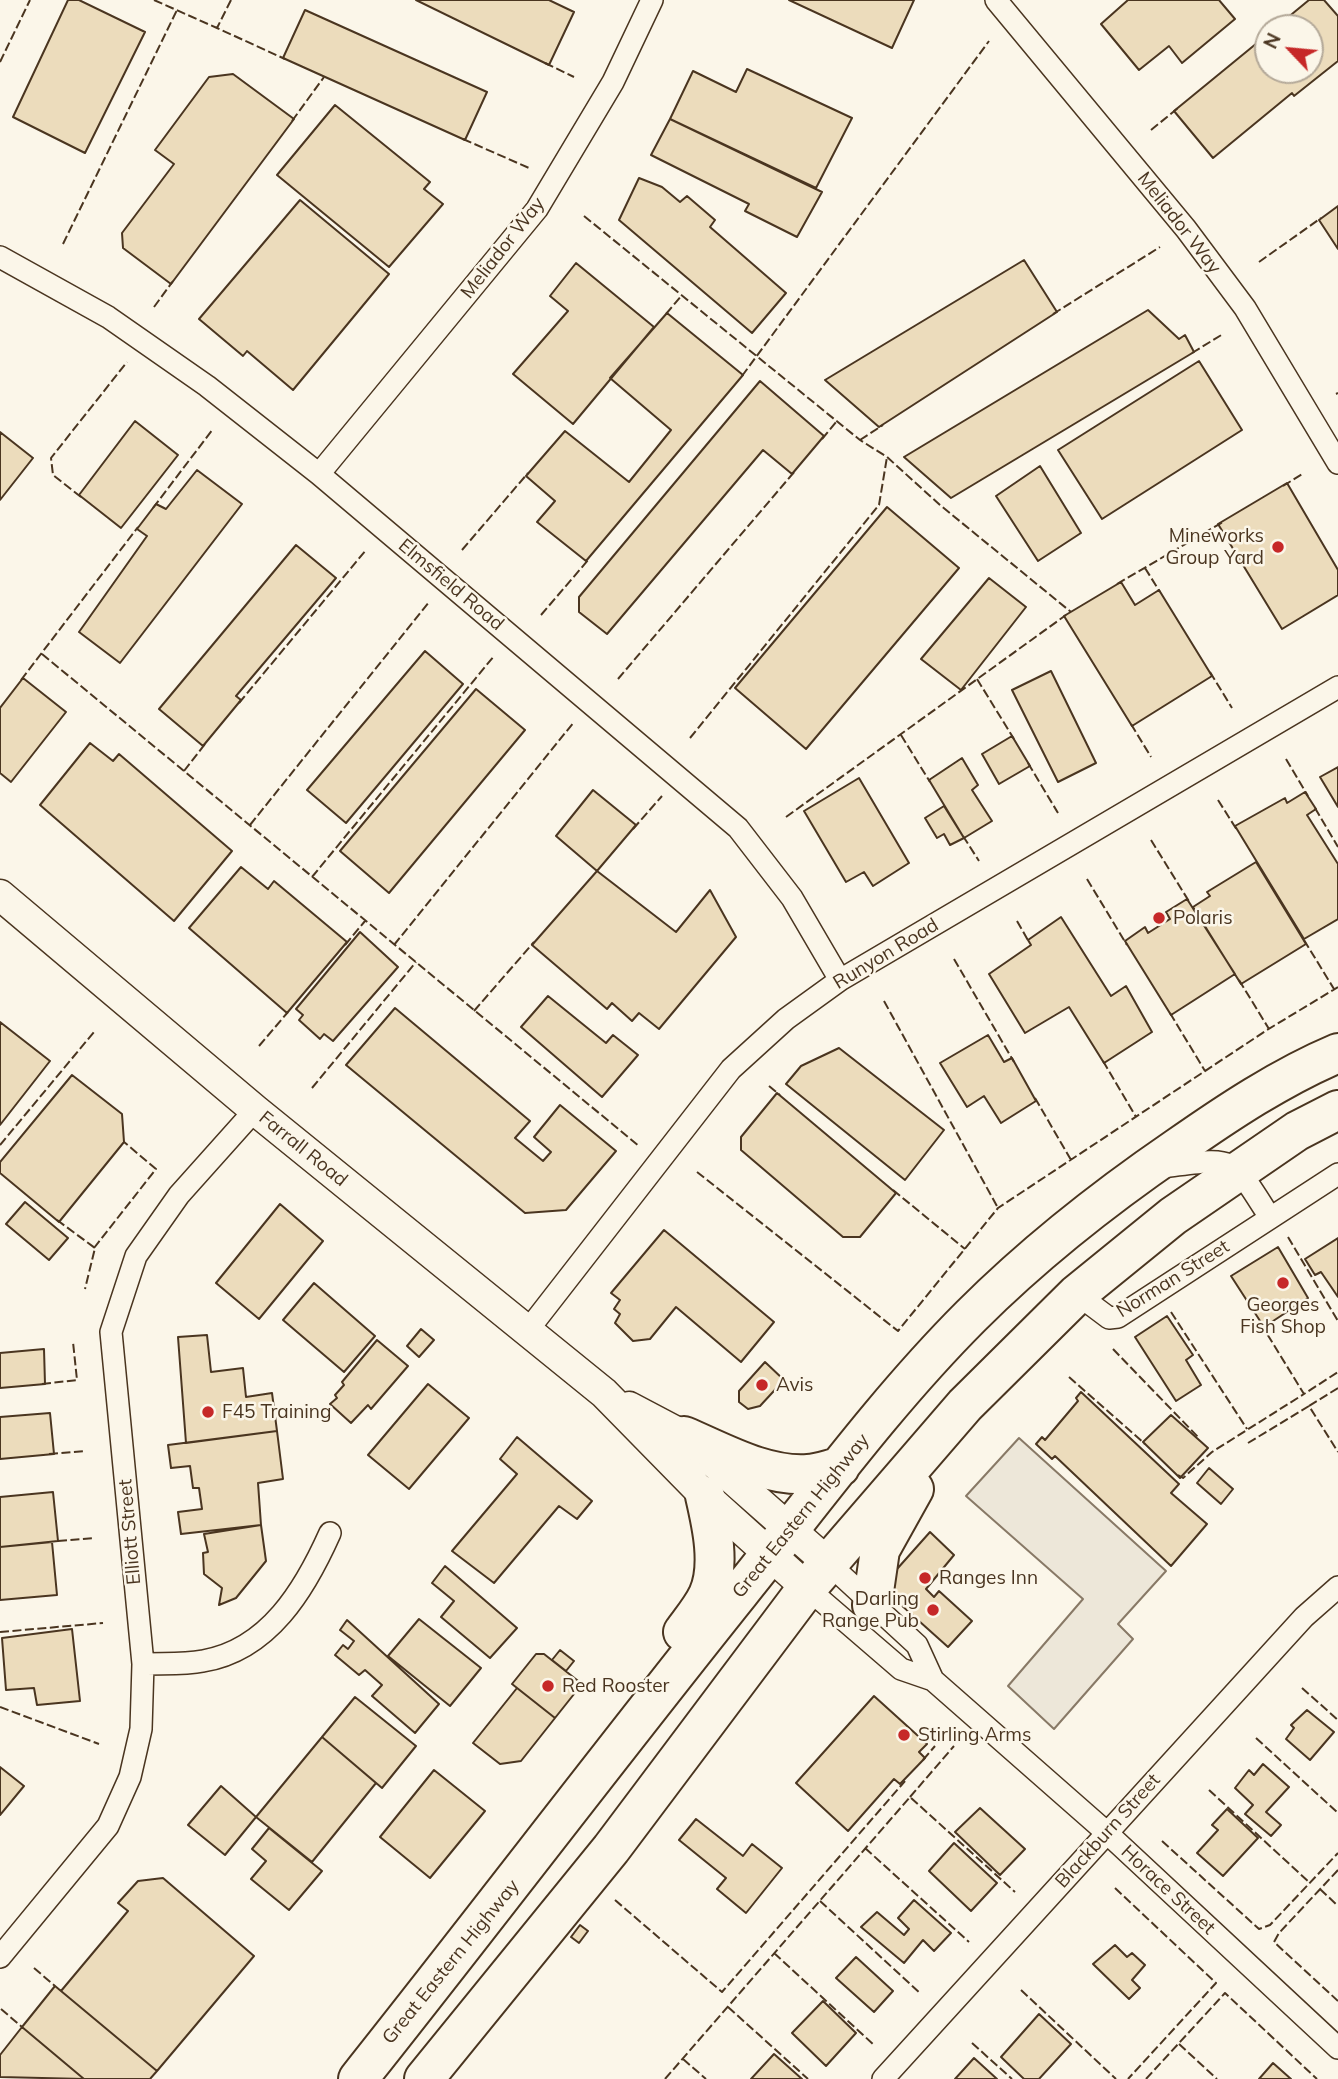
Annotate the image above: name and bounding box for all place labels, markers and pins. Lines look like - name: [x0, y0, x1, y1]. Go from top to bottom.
- place label: Mineworks Group Yard: [1166, 525, 1264, 569]
- marker: Mineworks Group Yard: [1270, 539, 1286, 555]
- place label: Polaris: [1173, 907, 1233, 929]
- marker: Polaris: [1151, 910, 1167, 926]
- marker: Georges Fish Shop: [1275, 1275, 1291, 1291]
- place label: Georges Fish Shop: [1240, 1294, 1326, 1338]
- place label: Avis: [776, 1374, 813, 1396]
- marker: Avis: [754, 1377, 770, 1393]
- place label: F45 Training: [222, 1401, 331, 1423]
- marker: F45 Training: [200, 1404, 216, 1420]
- place label: Ranges Inn: [939, 1567, 1038, 1589]
- marker: Ranges Inn: [917, 1570, 933, 1586]
- place label: Darling Range Pub: [822, 1588, 919, 1632]
- marker: Darling Range Pub: [925, 1602, 941, 1618]
- place label: Red Rooster: [562, 1675, 669, 1697]
- marker: Red Rooster: [540, 1678, 556, 1694]
- place label: Stirling Arms: [918, 1724, 1031, 1746]
- marker: Stirling Arms: [896, 1727, 912, 1743]

